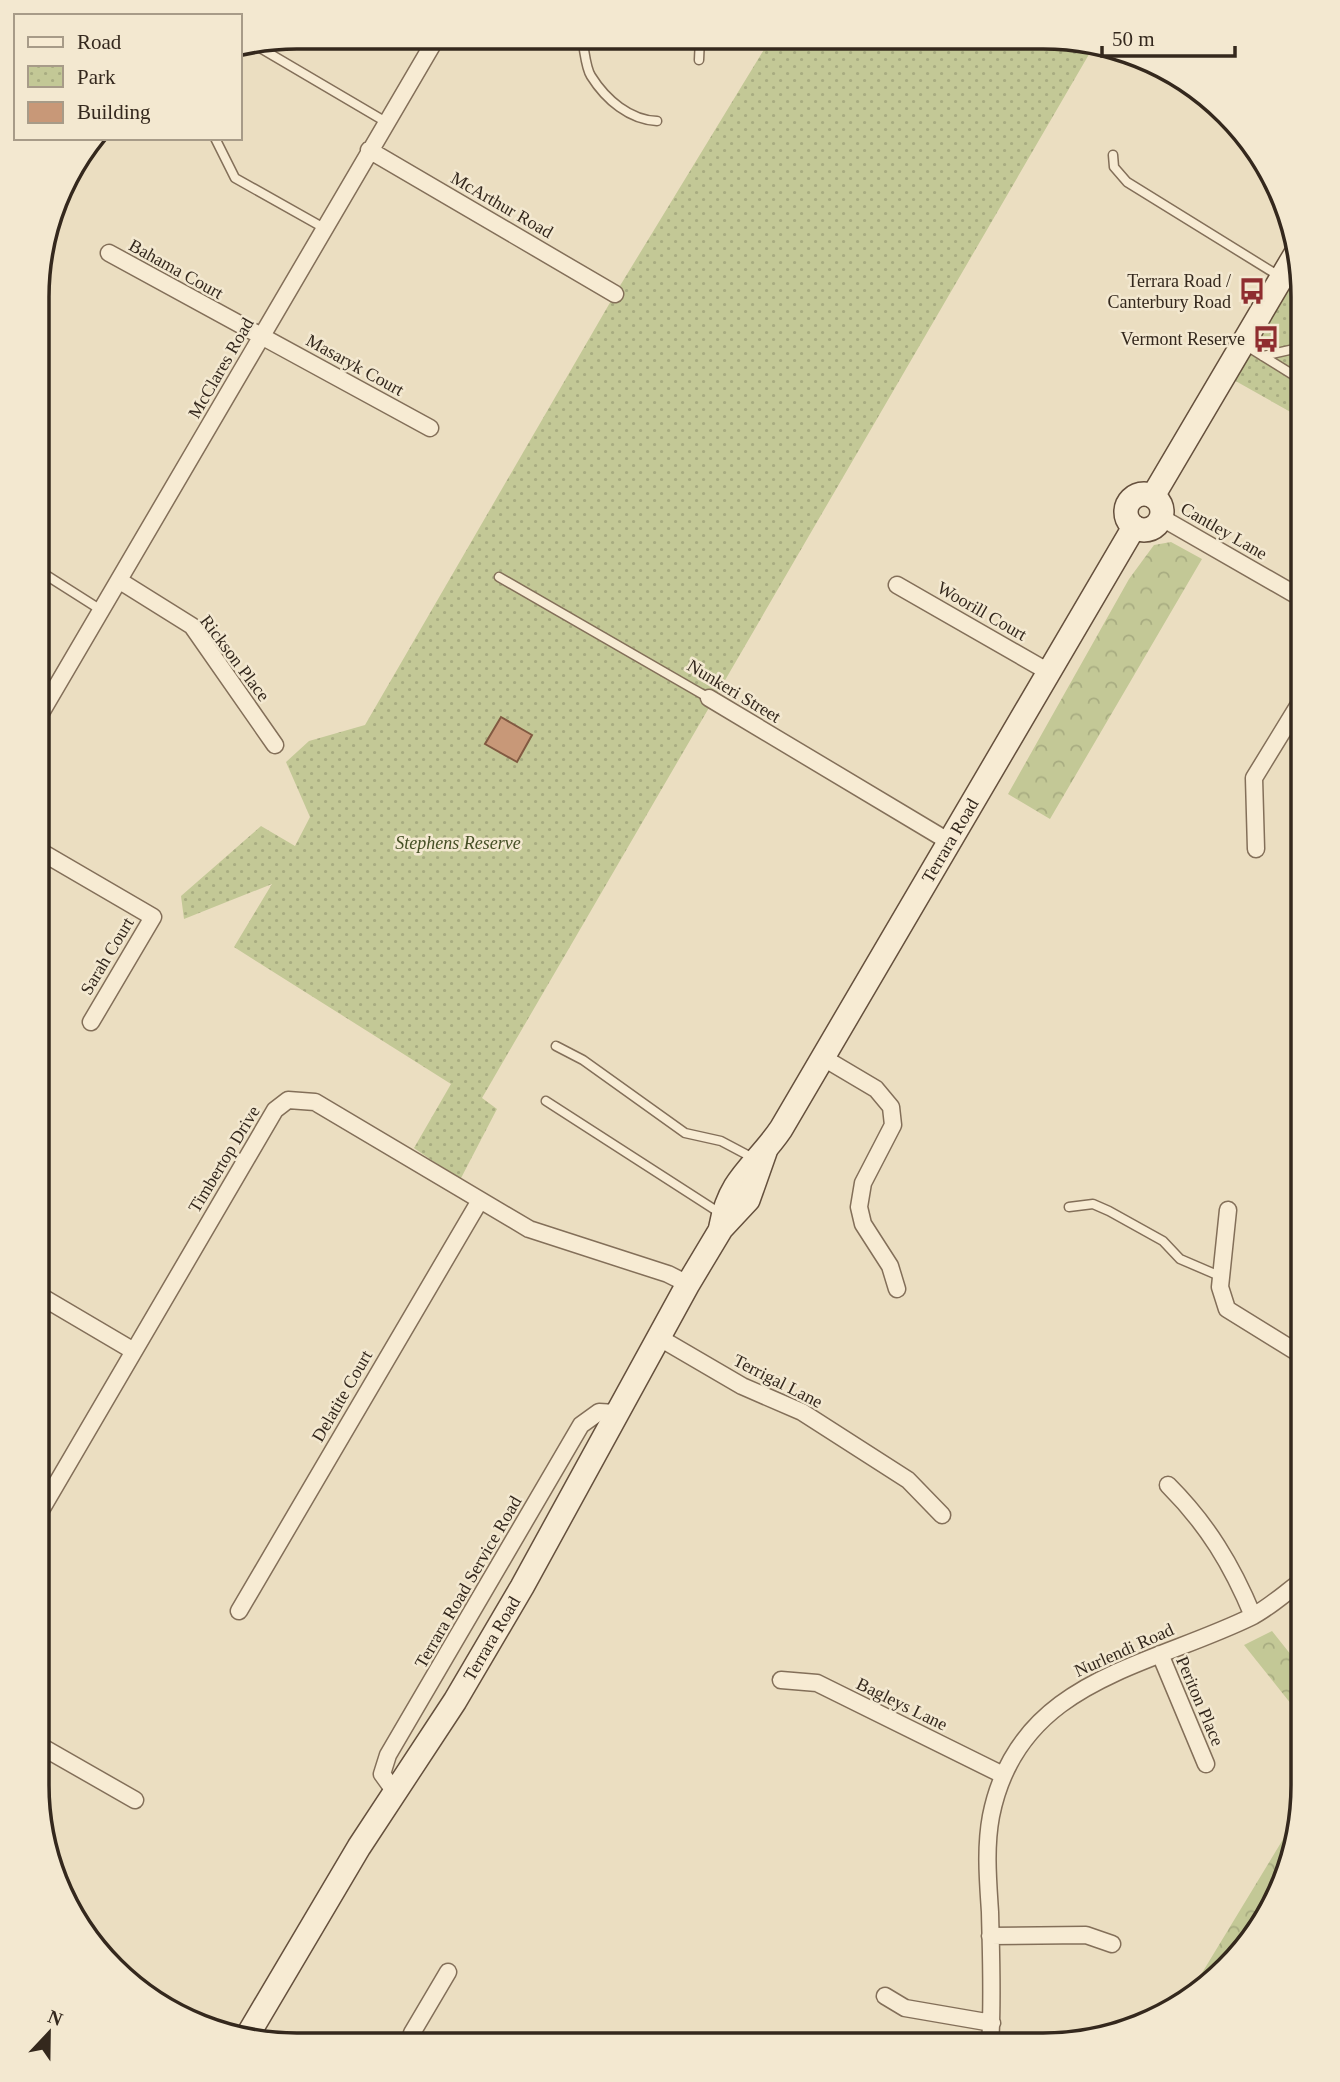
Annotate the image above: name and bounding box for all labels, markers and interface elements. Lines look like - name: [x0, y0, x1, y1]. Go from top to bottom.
- legend: [14, 14, 242, 140]
- scale bar: [1102, 14, 1235, 58]
- text: 50 m: [1112, 27, 1155, 51]
- text: Road: [77, 30, 122, 54]
- text: Park: [77, 65, 116, 89]
- text: Building: [77, 100, 151, 124]
- street label: McArthur Road: [447, 168, 557, 242]
- street label: Bahama Court: [125, 235, 227, 303]
- place label: Terrara Road / Canterbury Road: [1108, 271, 1231, 312]
- bus stop icon: Terrara Road / Canterbury Road: [1237, 276, 1267, 306]
- street label: McClares Road: [184, 314, 258, 422]
- bus stop icon: Vermont Reserve: [1251, 324, 1281, 354]
- place label: Vermont Reserve: [1121, 329, 1245, 349]
- street label: Masaryk Court: [303, 330, 407, 400]
- street label: Cantley Lane: [1177, 498, 1271, 564]
- street label: Woorill Court: [934, 577, 1030, 645]
- street label: Rickson Place: [196, 611, 274, 705]
- street label: Nunkeri Street: [684, 655, 784, 727]
- street label: Terrara Road: [918, 795, 983, 886]
- park label: Stephens Reserve: [395, 833, 521, 853]
- street label: Sarah Court: [76, 914, 138, 998]
- street label: Timbertop Drive: [184, 1102, 264, 1216]
- street label: Delatite Court: [308, 1347, 376, 1445]
- street label: Terrigal Lane: [730, 1350, 826, 1412]
- street label: Terrara Road Service Road: [410, 1492, 526, 1672]
- street label: Terrara Road: [458, 1593, 526, 1685]
- street label: Nurlendi Road: [1071, 1619, 1177, 1681]
- street label: Periton Place: [1172, 1653, 1228, 1749]
- street label: Bagleys Lane: [853, 1673, 951, 1735]
- north arrow: [14, 1998, 84, 2068]
- text: N: [45, 2005, 66, 2030]

